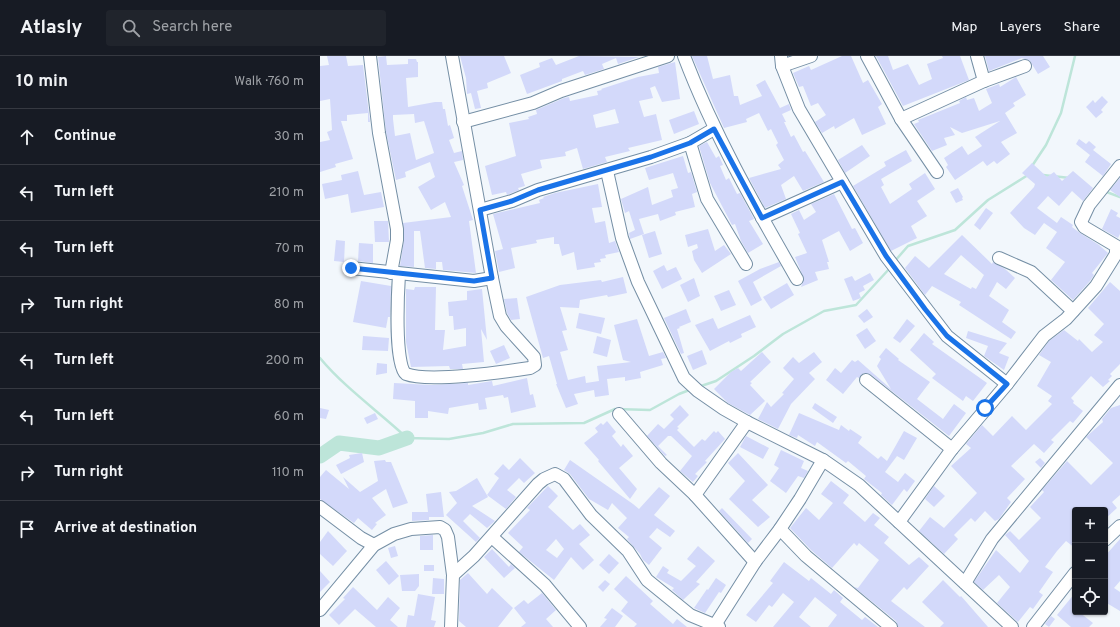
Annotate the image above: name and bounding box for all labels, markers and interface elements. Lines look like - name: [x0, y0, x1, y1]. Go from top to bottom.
- search box: [106, 10, 386, 46]
- text: Atlasly: [20, 16, 82, 40]
- icon: search: [120, 17, 142, 39]
- text: Search here: [152, 18, 232, 37]
- text: Map: [951, 19, 977, 36]
- text: Layers: [999, 19, 1041, 36]
- text: Share: [1063, 19, 1100, 36]
- text: 10 min: [16, 71, 68, 93]
- text: Walk · 760 m: [234, 74, 304, 90]
- icon: ahead: [16, 126, 38, 148]
- text: Continue: [54, 127, 116, 146]
- text: 30 m: [274, 129, 304, 145]
- icon: left: [16, 182, 38, 204]
- text: Turn left: [54, 183, 114, 202]
- text: 210 m: [269, 185, 304, 201]
- icon: left: [16, 238, 38, 260]
- text: Turn left: [54, 239, 114, 258]
- text: 70 m: [275, 241, 304, 257]
- route end: [342, 259, 360, 277]
- icon: right: [16, 294, 38, 316]
- text: Turn right: [54, 295, 123, 314]
- text: 80 m: [274, 297, 304, 313]
- icon: left: [16, 350, 38, 372]
- text: Turn left: [54, 351, 114, 370]
- text: 200 m: [265, 353, 304, 369]
- route start: [976, 399, 994, 417]
- icon: left: [16, 406, 38, 428]
- text: Turn left: [54, 407, 114, 426]
- text: 60 m: [274, 409, 304, 425]
- icon: right: [16, 462, 38, 484]
- text: Turn right: [54, 463, 123, 482]
- text: 110 m: [272, 465, 304, 481]
- map controls: [1072, 507, 1108, 615]
- button: +: [1072, 507, 1108, 543]
- icon: arrive: [16, 518, 38, 540]
- text: Arrive at destination: [54, 519, 197, 538]
- button: −: [1072, 543, 1108, 579]
- button: locate: [1072, 579, 1108, 615]

